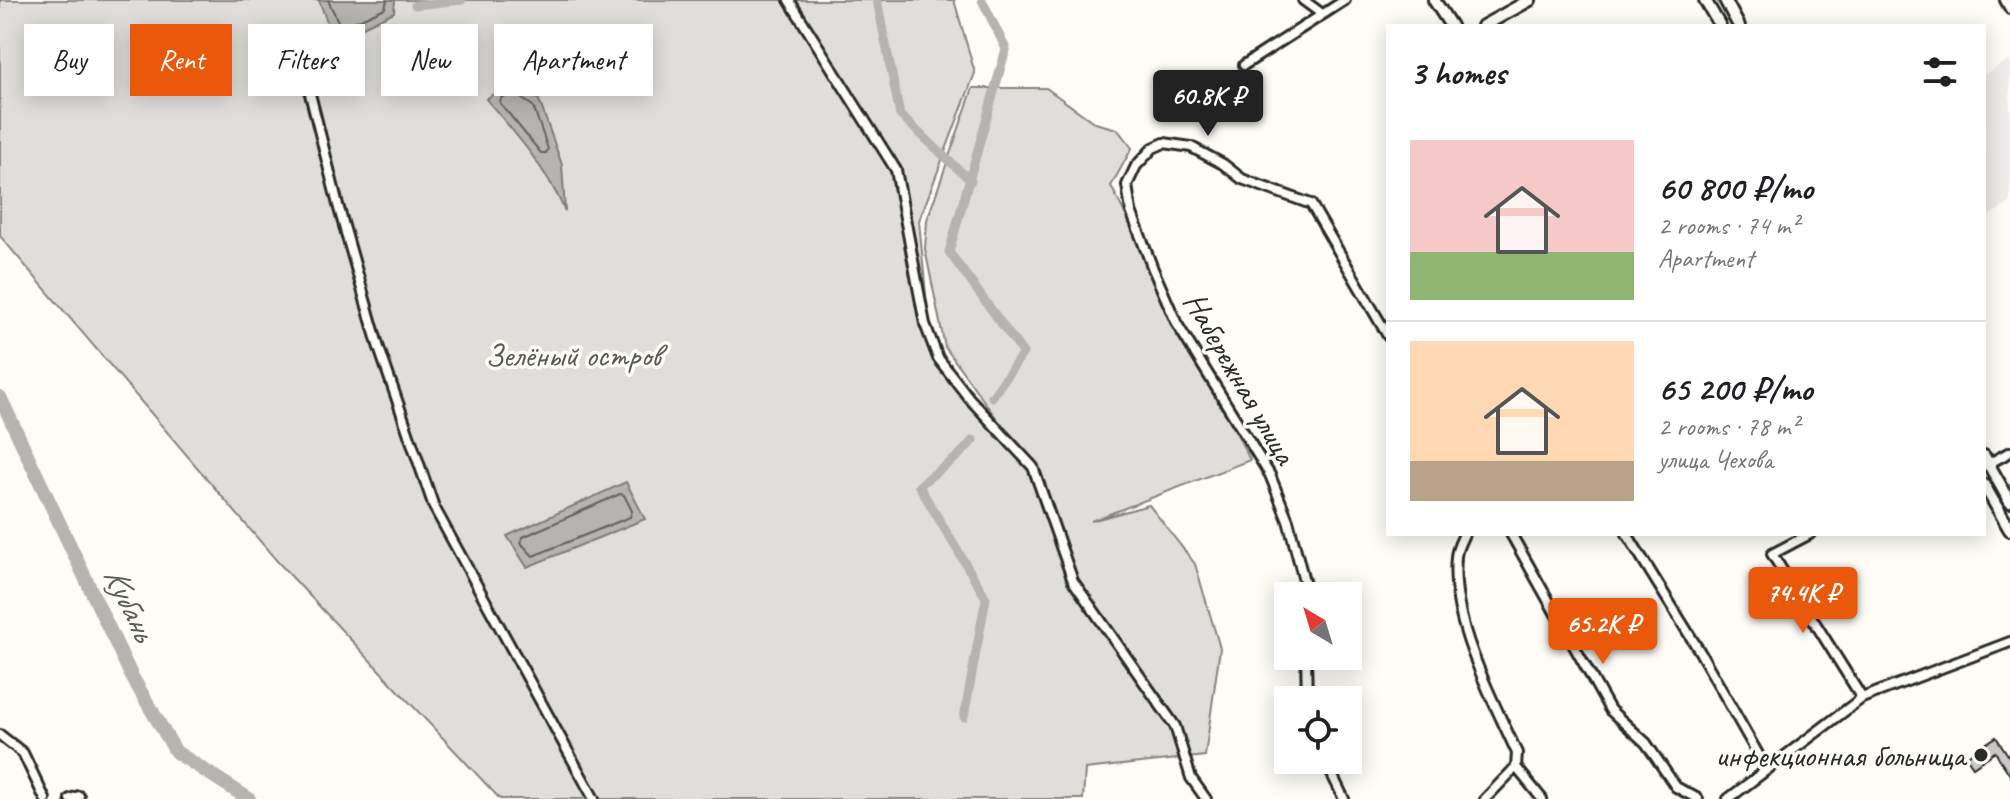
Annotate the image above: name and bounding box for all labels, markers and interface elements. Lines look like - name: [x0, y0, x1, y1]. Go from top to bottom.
- chip: Buy: [24, 24, 114, 96]
- chip: Rent: [130, 24, 232, 96]
- chip: Filters: [248, 24, 365, 96]
- chip: New: [381, 24, 478, 96]
- chip: Apartment: [494, 24, 653, 96]
- icon: filters: [1918, 50, 1962, 94]
- text: 3 homes: [1410, 51, 1506, 94]
- pin: 60.8K ₽: [1134, 70, 1282, 138]
- text: 60.8K ₽: [1171, 79, 1245, 112]
- text: 60 800 ₽/mo: [1658, 166, 1813, 209]
- icon: home: [1474, 172, 1570, 268]
- text: 2 rooms · 74 m²: [1658, 209, 1799, 242]
- text: Apartment: [1658, 242, 1754, 275]
- street label: Набережная улица: [1174, 285, 1307, 473]
- park label: Зелёный остров: [485, 335, 668, 376]
- text: 65 200 ₽/mo: [1658, 367, 1812, 410]
- icon: home: [1474, 373, 1570, 469]
- text: 2 rooms · 78 m²: [1658, 410, 1799, 443]
- text: улица Чехова: [1658, 443, 1773, 476]
- water label: Кубань: [95, 560, 167, 650]
- pin: 74.4K ₽: [1729, 567, 1877, 635]
- text: 74.4K ₽: [1766, 576, 1840, 609]
- north arrow: [1274, 582, 1362, 670]
- map controls: [1274, 582, 1362, 774]
- pin: 65.2K ₽: [1529, 598, 1677, 666]
- text: 65.2K ₽: [1566, 607, 1640, 640]
- button: locate: [1274, 686, 1362, 774]
- place label: инфекционная больница: [1715, 735, 1968, 776]
- marker: инфекционная больница: [1972, 746, 1990, 764]

